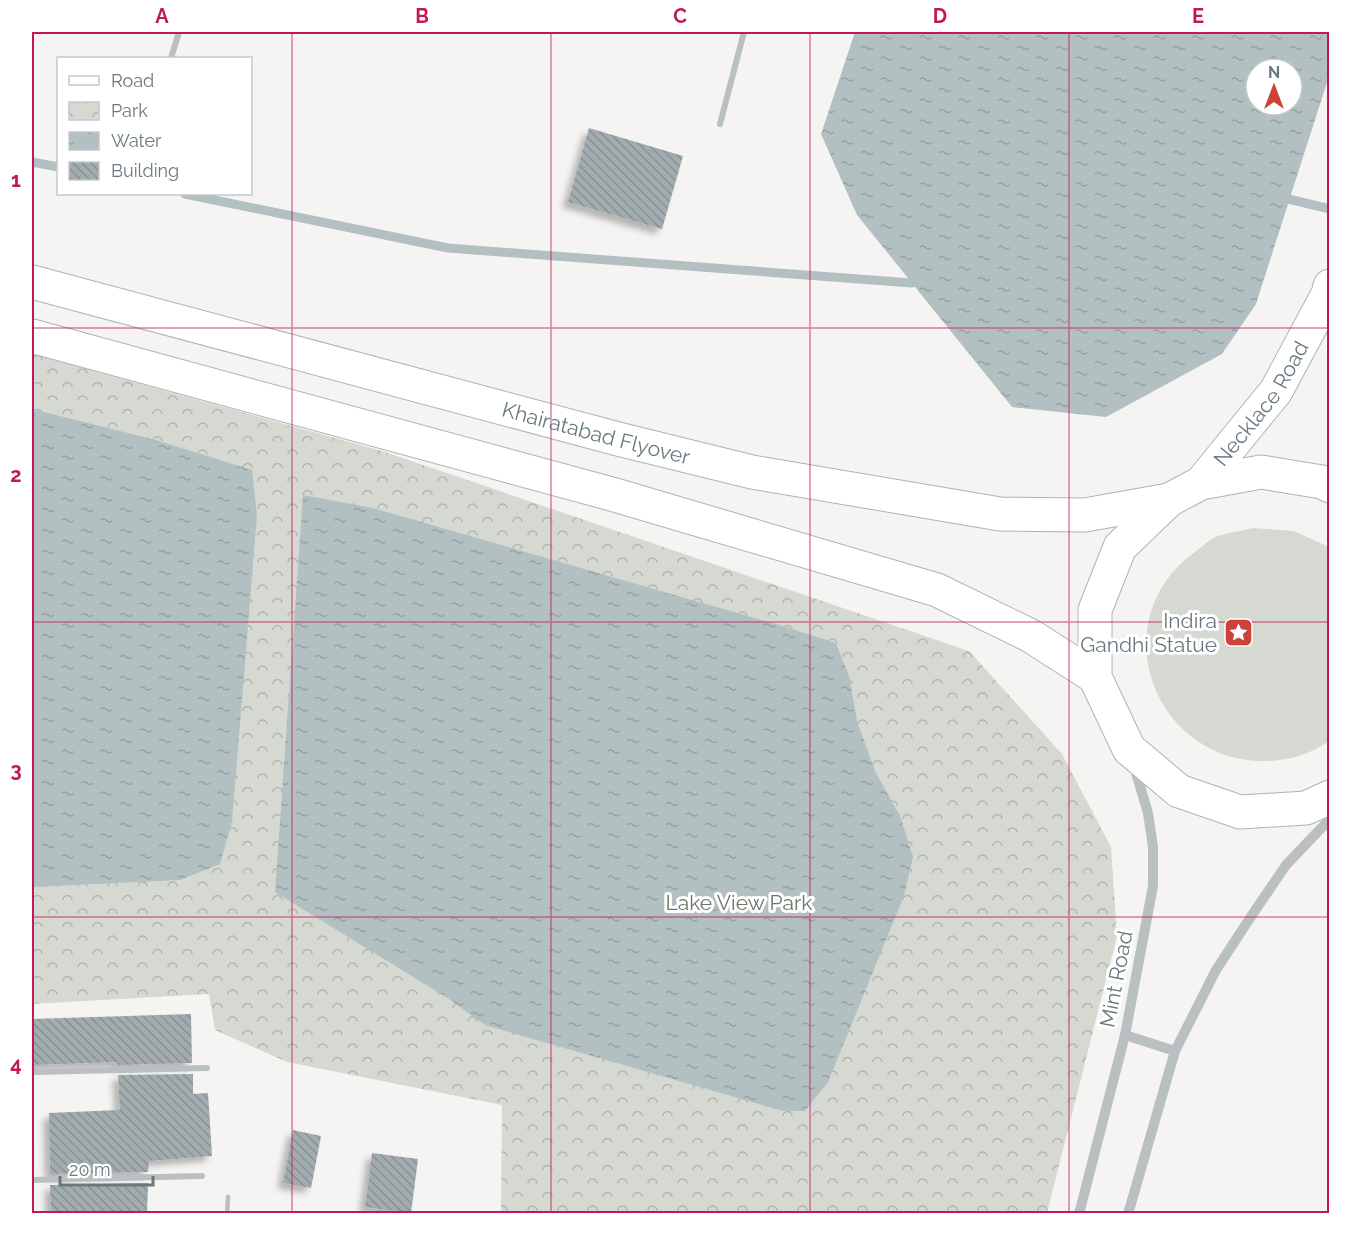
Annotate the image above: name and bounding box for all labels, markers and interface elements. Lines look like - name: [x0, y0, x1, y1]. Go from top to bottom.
- text: A: [155, 4, 169, 28]
- text: B: [415, 4, 429, 28]
- text: C: [673, 4, 687, 28]
- text: D: [933, 4, 947, 28]
- text: E: [1192, 4, 1204, 28]
- legend: [57, 57, 252, 195]
- north arrow: [1244, 57, 1304, 117]
- text: N: [1268, 63, 1280, 82]
- text: Road: [111, 70, 154, 91]
- text: Park: [111, 100, 148, 121]
- text: Water: [111, 130, 162, 151]
- text: Building: [111, 160, 179, 181]
- text: 1: [11, 168, 21, 192]
- street label: Necklace Road: [1208, 336, 1313, 471]
- street label: Khairatabad Flyover: [500, 396, 693, 469]
- text: 2: [10, 463, 22, 487]
- place label: Indira Gandhi Statue: [1080, 608, 1217, 657]
- place icon: Indira Gandhi Statue: [1222, 616, 1254, 648]
- text: 3: [10, 758, 22, 782]
- park label: Lake View Park: [666, 890, 812, 915]
- street label: Mint Road: [1094, 929, 1138, 1029]
- text: 4: [10, 1052, 22, 1076]
- scale bar: [60, 1149, 153, 1187]
- text: 20 m: [69, 1159, 111, 1180]

